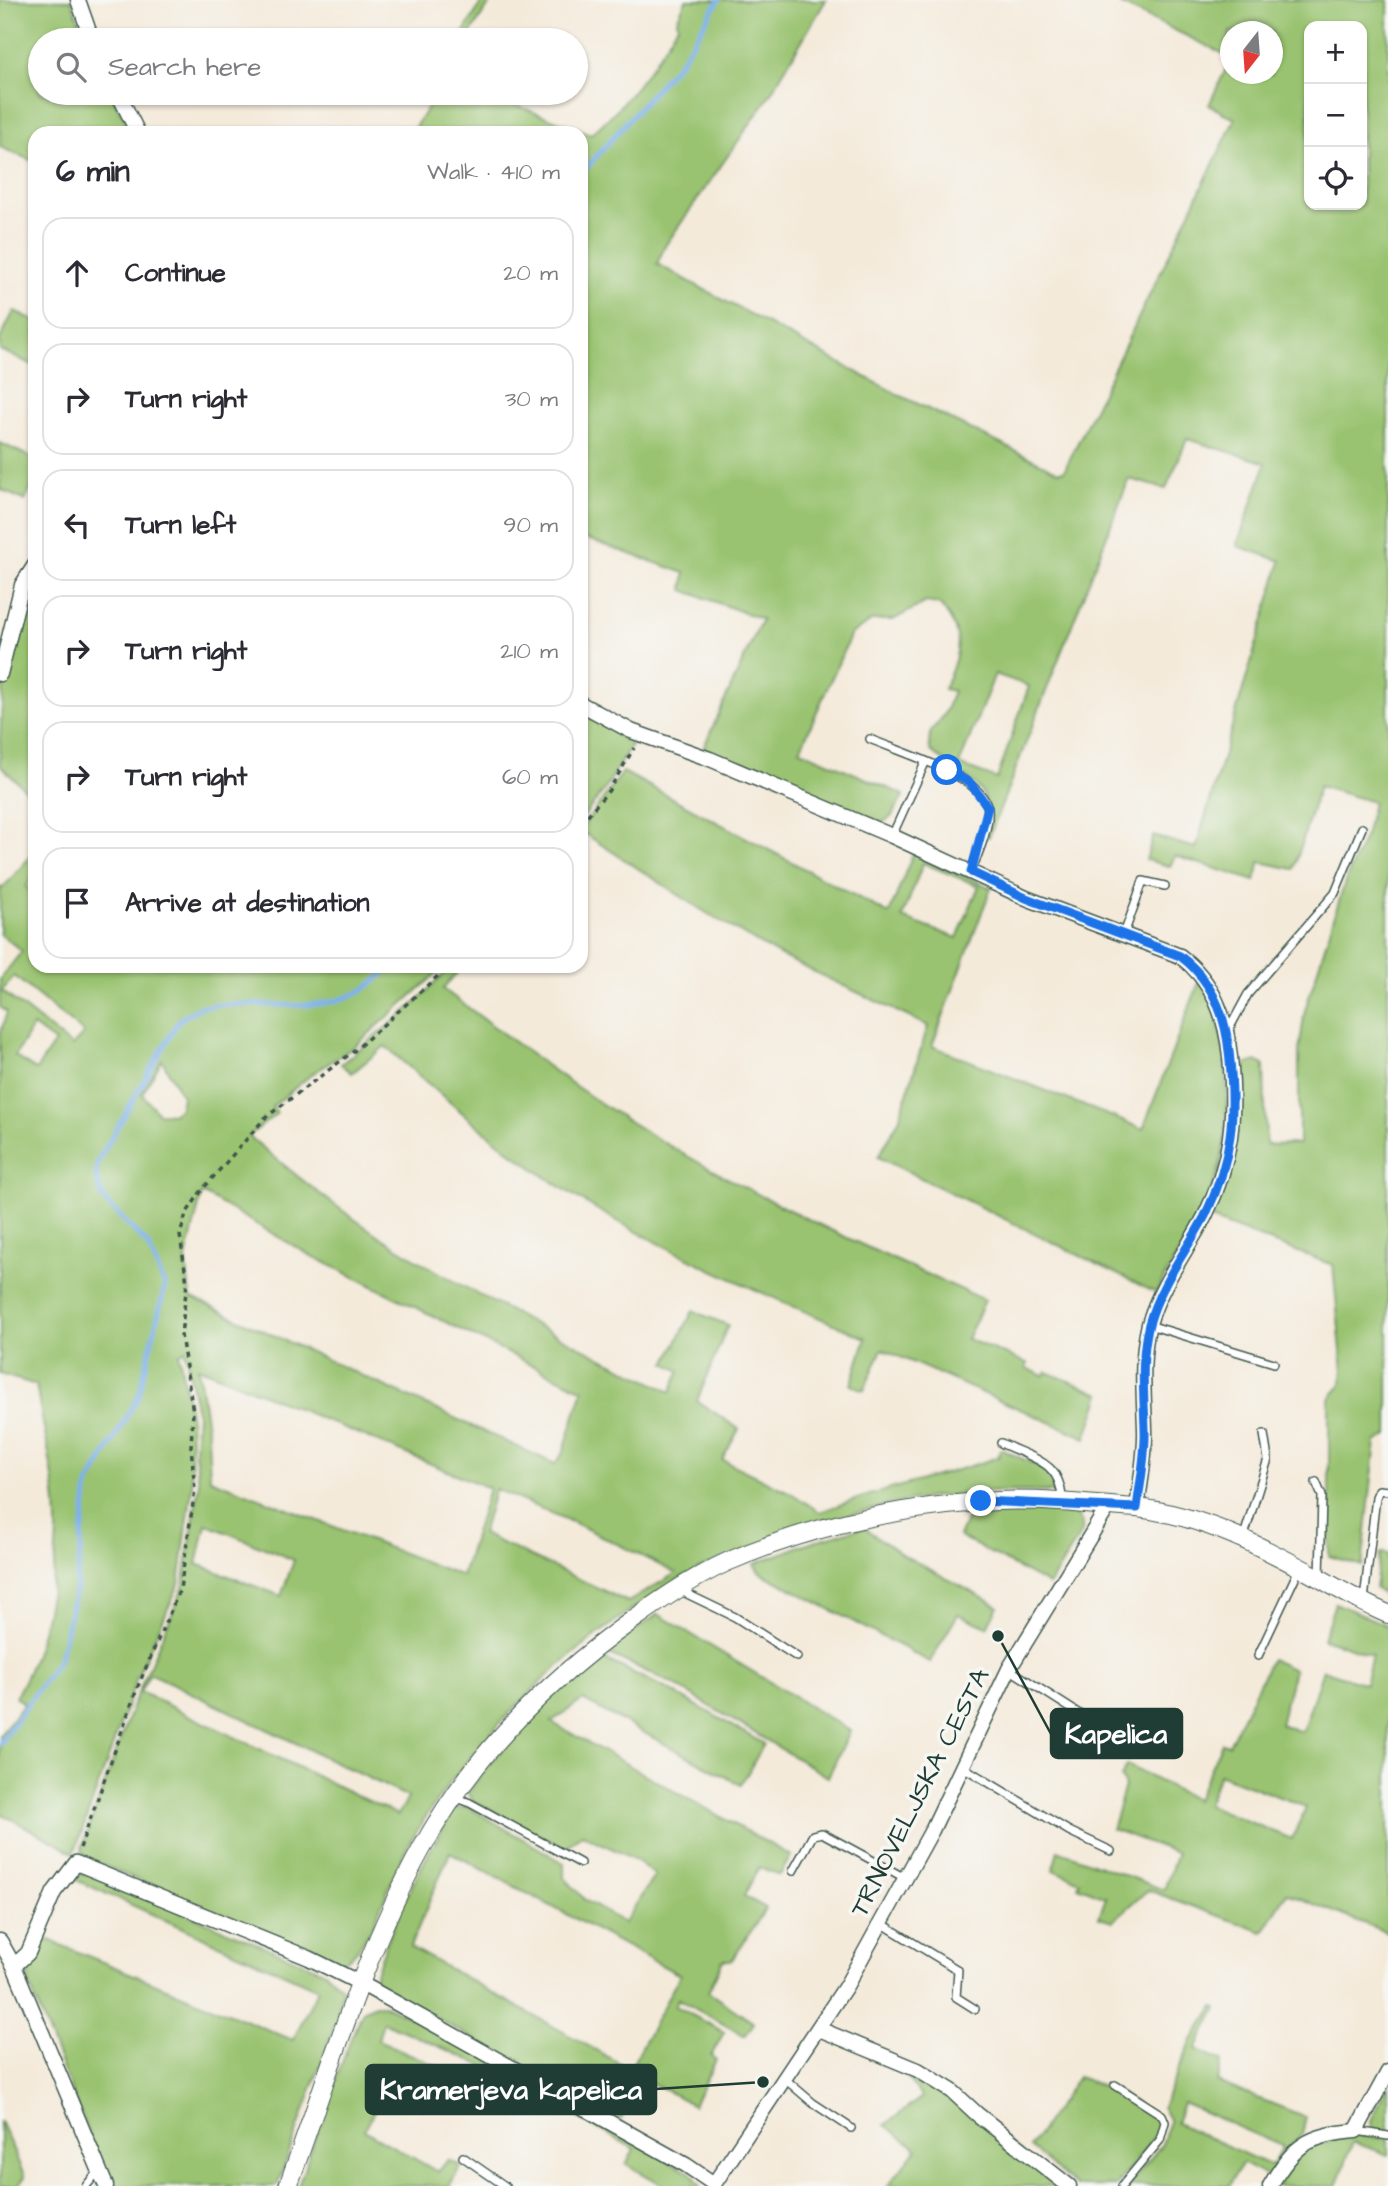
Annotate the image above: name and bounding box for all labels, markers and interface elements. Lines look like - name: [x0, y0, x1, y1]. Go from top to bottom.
- north arrow: [1220, 21, 1283, 84]
- map controls: [1304, 21, 1367, 210]
- button: +: [1304, 21, 1367, 84]
- search box: [28, 28, 588, 105]
- icon: search: [52, 48, 90, 86]
- text: Search here: [108, 49, 261, 85]
- button: −: [1304, 84, 1367, 147]
- button: locate: [1304, 147, 1367, 210]
- text: 6 min: [56, 151, 130, 193]
- text: Walk · 410 m: [427, 156, 560, 188]
- icon: ahead: [58, 254, 96, 292]
- text: Continue: [125, 255, 226, 291]
- text: 20 m: [503, 257, 558, 289]
- icon: right: [58, 380, 96, 418]
- text: Turn right: [125, 381, 247, 417]
- text: 30 m: [505, 383, 558, 415]
- icon: left: [58, 506, 96, 544]
- text: Turn left: [125, 507, 236, 543]
- text: 90 m: [503, 509, 558, 541]
- icon: right: [58, 632, 96, 670]
- text: Turn right: [125, 633, 247, 669]
- text: 210 m: [500, 635, 558, 667]
- route start: [931, 754, 962, 785]
- icon: right: [58, 758, 96, 796]
- text: Turn right: [125, 759, 247, 795]
- text: 60 m: [502, 761, 558, 793]
- icon: arrive: [58, 884, 96, 922]
- text: Arrive at destination: [125, 885, 370, 921]
- route end: [965, 1485, 996, 1516]
- street label: TRNOVELJSKA CESTA: [841, 1662, 998, 1923]
- callout: Kapelica: [1051, 1709, 1182, 1758]
- text: Kapelica: [1065, 1715, 1168, 1755]
- callout: Kramerjeva kapelica: [366, 2065, 656, 2114]
- text: Kramerjeva kapelica: [380, 2071, 643, 2111]

